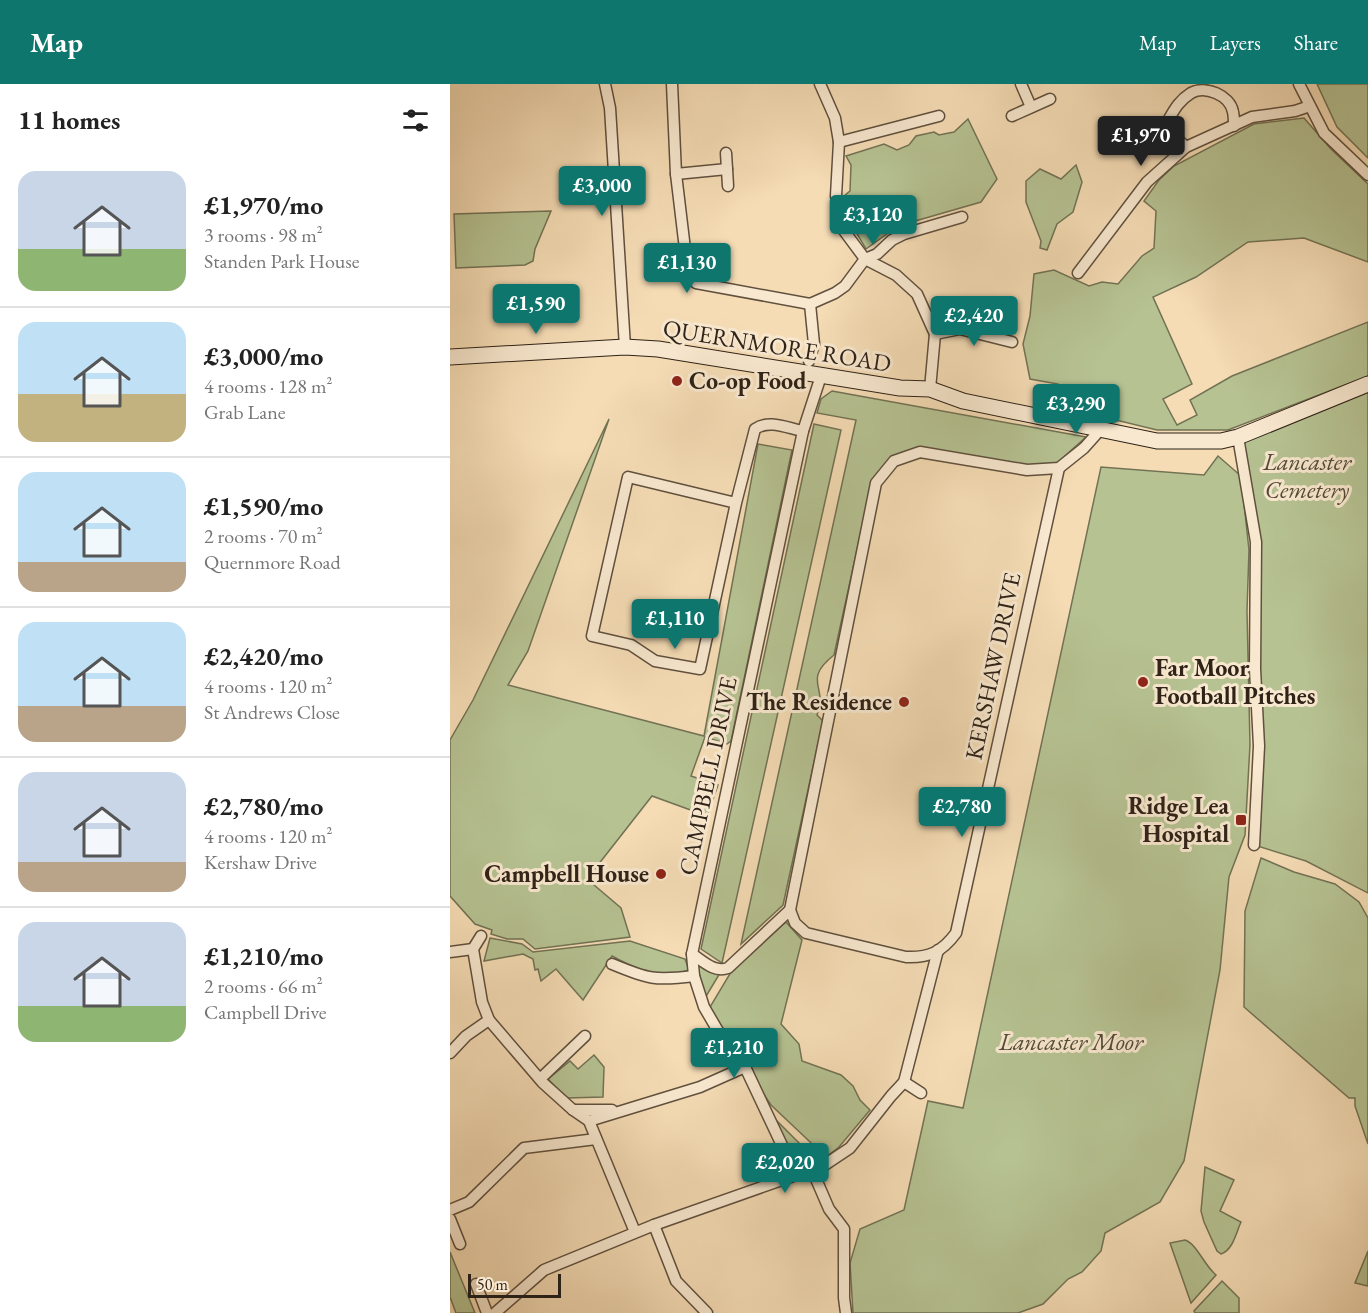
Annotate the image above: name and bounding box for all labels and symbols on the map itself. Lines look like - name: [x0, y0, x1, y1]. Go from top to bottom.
- pin: £1,970: [1092, 116, 1190, 167]
- pin: £3,000: [553, 166, 651, 217]
- pin: £3,120: [824, 195, 922, 246]
- pin: £1,130: [638, 243, 736, 294]
- pin: £1,590: [487, 284, 585, 335]
- pin: £2,420: [925, 296, 1023, 347]
- street label: QUERNMORE ROAD: [661, 312, 893, 379]
- place label: Co-op Food: [689, 365, 807, 396]
- marker: Co-op Food: [670, 374, 684, 388]
- pin: £3,290: [1027, 384, 1125, 435]
- park label: Lancaster Cemetery: [1262, 446, 1353, 505]
- street label: KERSHAW DRIVE: [958, 569, 1027, 762]
- pin: £1,110: [626, 599, 724, 650]
- place label: Far Moor Football Pitches: [1155, 652, 1316, 711]
- street label: CAMPBELL DRIVE: [671, 674, 744, 878]
- marker: Far Moor Football Pitches: [1136, 675, 1150, 689]
- place label: The Residence: [746, 686, 892, 717]
- marker: The Residence: [897, 695, 911, 709]
- pin: £2,780: [913, 787, 1011, 838]
- place label: Ridge Lea Hospital: [1128, 790, 1229, 849]
- marker: Ridge Lea Hospital: [1234, 813, 1248, 827]
- place label: Campbell House: [484, 858, 649, 889]
- marker: Campbell House: [654, 867, 668, 881]
- park label: Lancaster Moor: [998, 1026, 1145, 1057]
- pin: £1,210: [685, 1028, 783, 1079]
- pin: £2,020: [736, 1143, 834, 1194]
- scale bar: [468, 1271, 561, 1298]

